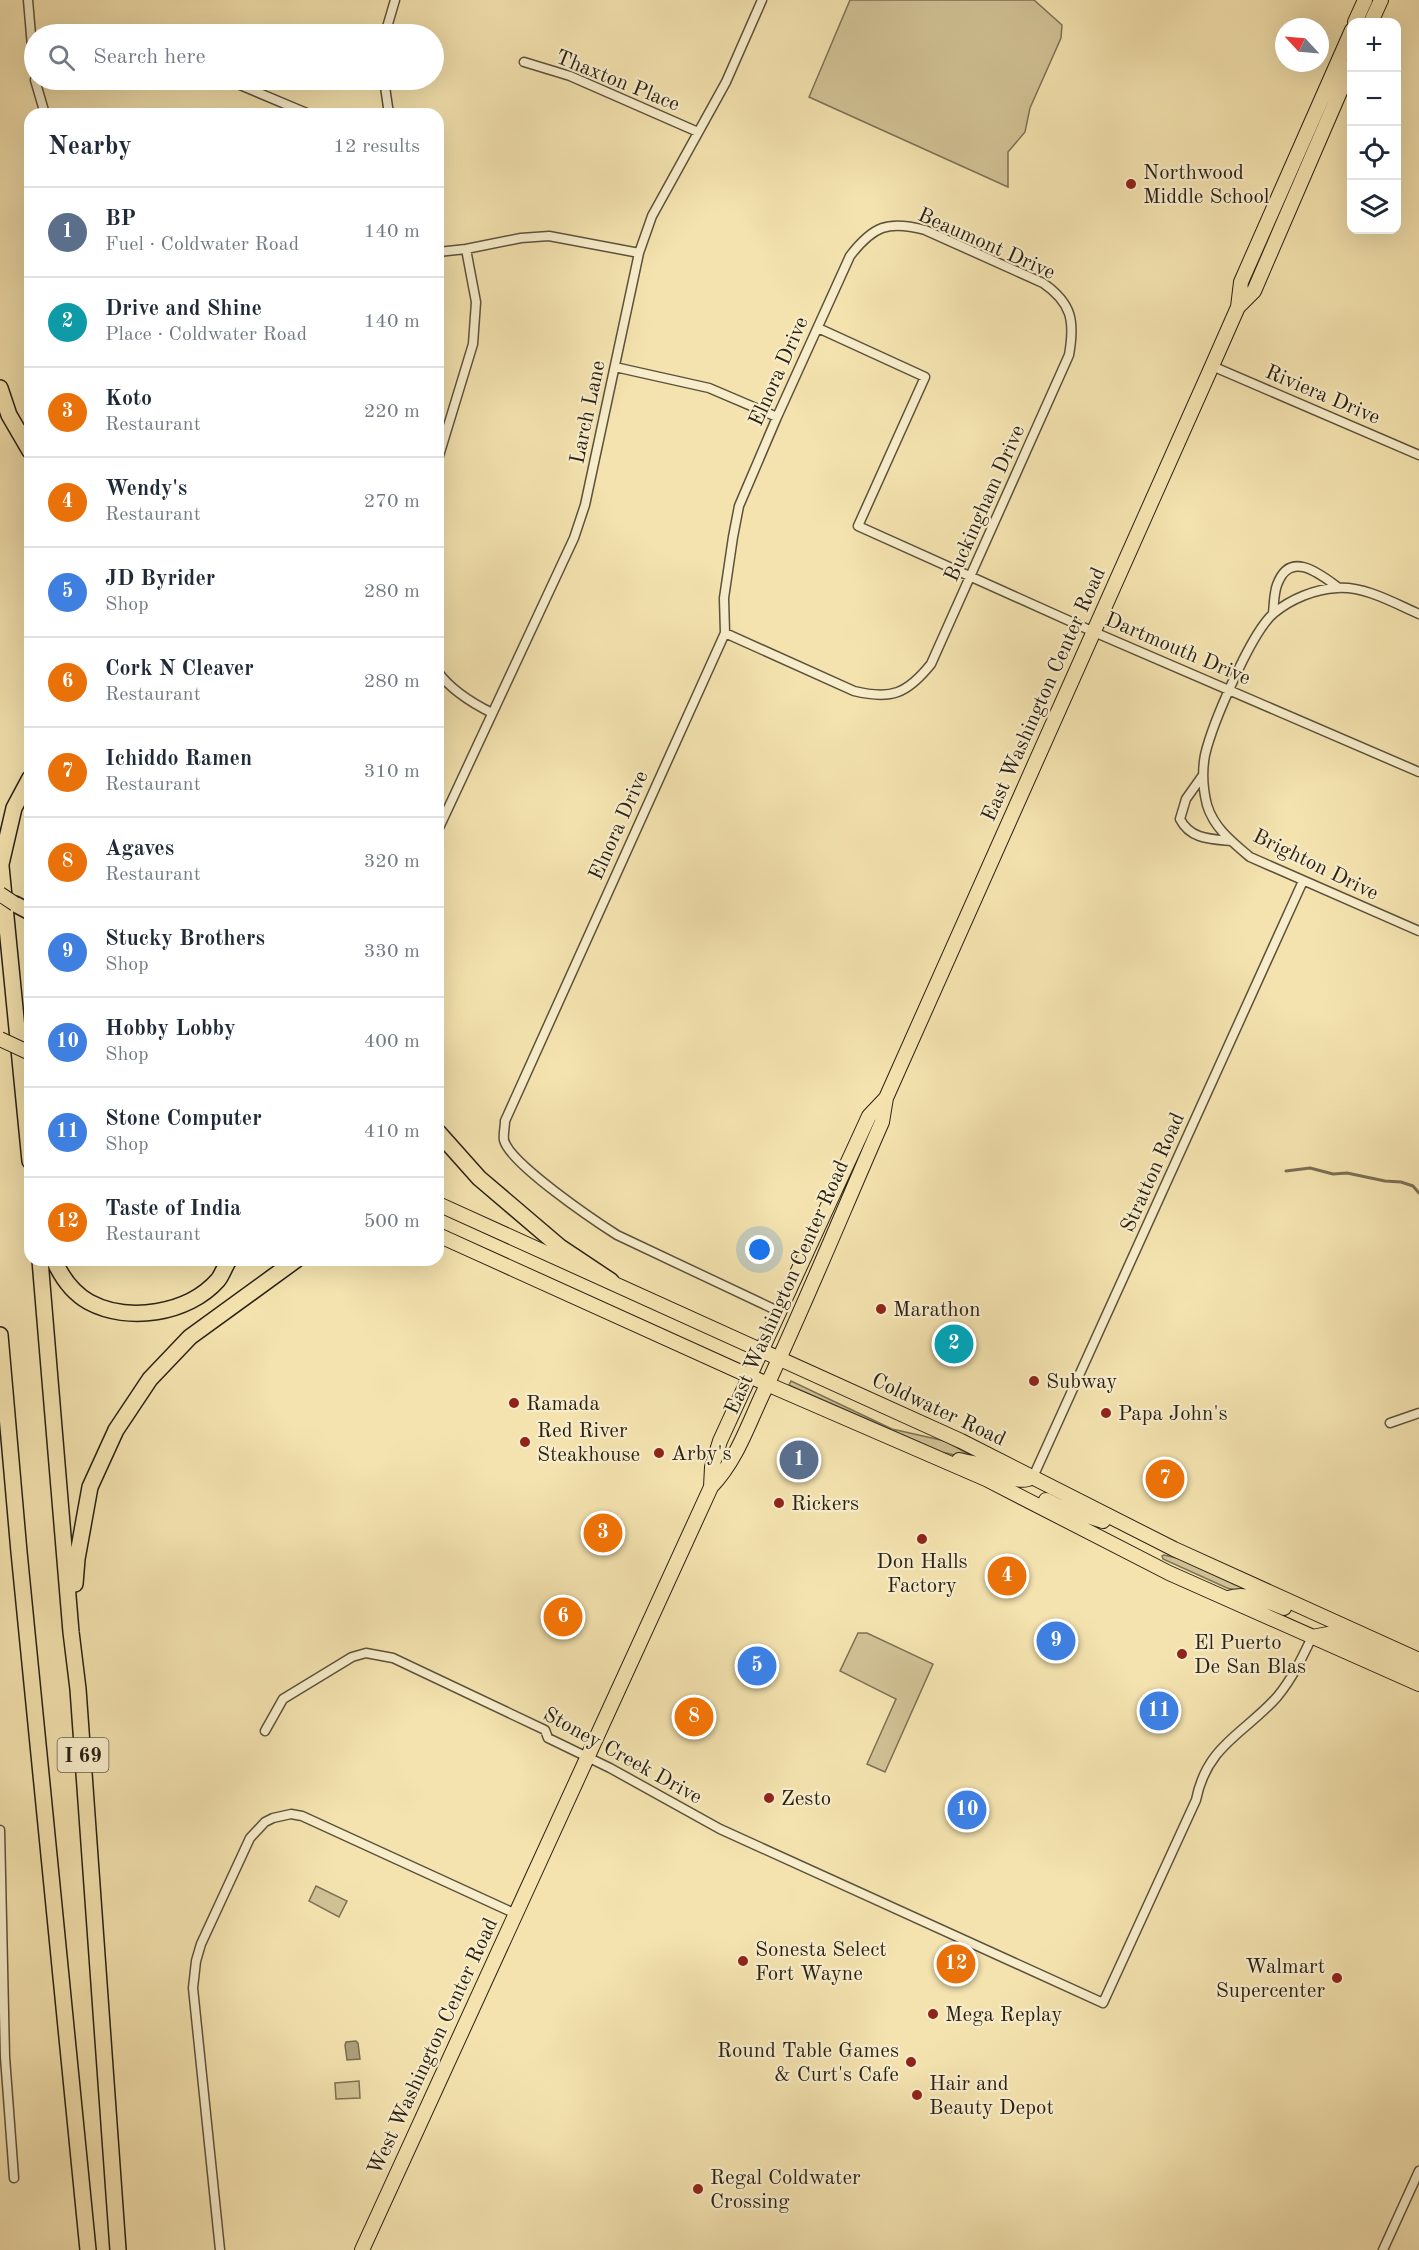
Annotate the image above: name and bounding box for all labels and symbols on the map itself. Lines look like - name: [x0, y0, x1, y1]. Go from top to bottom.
- north arrow: [1275, 18, 1329, 72]
- street label: Thaxton Place: [552, 47, 682, 116]
- place label: Northwood Middle School: [1143, 163, 1270, 208]
- marker: Northwood Middle School: [1124, 177, 1138, 191]
- street label: Beaumont Drive: [915, 205, 1058, 284]
- street label: Elnora Drive: [746, 314, 813, 429]
- street label: Larch Lane: [567, 359, 610, 466]
- street label: Riviera Drive: [1262, 362, 1383, 429]
- street label: Buckingham Drive: [941, 422, 1029, 585]
- street label: East Washington Center Road: [979, 564, 1110, 825]
- street label: Dartmouth Drive: [1101, 609, 1253, 690]
- street label: Elnora Drive: [586, 768, 653, 883]
- street label: Brighton Drive: [1249, 826, 1381, 905]
- street label: Stratton Road: [1118, 1110, 1189, 1236]
- street label: East Washington Center Road: [722, 1157, 853, 1418]
- your location: [745, 1235, 774, 1264]
- place label: Marathon: [893, 1300, 981, 1321]
- marker: Marathon: [874, 1302, 888, 1316]
- pin: 2: [934, 1322, 974, 1366]
- street label: Coldwater Road: [868, 1370, 1009, 1451]
- place label: Subway: [1046, 1372, 1117, 1393]
- marker: Subway: [1027, 1374, 1041, 1388]
- place label: Ramada: [526, 1394, 600, 1415]
- marker: Ramada: [507, 1396, 521, 1410]
- place label: Papa John's: [1118, 1404, 1228, 1425]
- marker: Papa John's: [1099, 1406, 1113, 1420]
- place label: Red River Steakhouse: [537, 1421, 640, 1466]
- marker: Red River Steakhouse: [518, 1435, 532, 1449]
- pin: 1: [780, 1438, 818, 1482]
- place label: Arby's: [671, 1444, 732, 1465]
- marker: Arby's: [652, 1446, 666, 1460]
- pin: 7: [1146, 1456, 1184, 1502]
- place label: Rickers: [791, 1494, 859, 1515]
- marker: Rickers: [772, 1496, 786, 1510]
- pin: 3: [584, 1510, 622, 1556]
- marker: Don Halls Factory: [915, 1532, 929, 1546]
- place label: Don Halls Factory: [876, 1552, 968, 1597]
- pin: 4: [988, 1554, 1026, 1598]
- pin: 6: [544, 1594, 582, 1640]
- pin: 9: [1036, 1618, 1076, 1664]
- place label: El Puerto De San Blas: [1194, 1633, 1306, 1678]
- pin: 5: [738, 1644, 777, 1688]
- marker: El Puerto De San Blas: [1175, 1647, 1189, 1661]
- pin: 11: [1140, 1688, 1178, 1734]
- pin: 8: [674, 1694, 714, 1740]
- street label: Stoney Creek Drive: [539, 1704, 705, 1809]
- road number: I 69: [58, 1738, 109, 1772]
- pin: 10: [948, 1788, 986, 1832]
- place label: Zesto: [781, 1789, 831, 1810]
- marker: Zesto: [762, 1791, 776, 1805]
- street label: West Washington Center Road: [365, 1915, 502, 2178]
- place label: Sonesta Select Fort Wayne: [755, 1940, 887, 1985]
- pin: 12: [936, 1942, 976, 1986]
- marker: Sonesta Select Fort Wayne: [736, 1954, 750, 1968]
- place label: Walmart Supercenter: [1216, 1957, 1325, 2002]
- marker: Walmart Supercenter: [1330, 1971, 1344, 1985]
- place label: Mega Replay: [945, 2005, 1062, 2026]
- marker: Mega Replay: [926, 2007, 940, 2021]
- place label: Round Table Games & Curt's Cafe: [717, 2041, 899, 2086]
- marker: Round Table Games & Curt's Cafe: [904, 2055, 918, 2069]
- place label: Hair and Beauty Depot: [929, 2074, 1054, 2119]
- marker: Hair and Beauty Depot: [910, 2088, 924, 2102]
- place label: Regal Coldwater Crossing: [710, 2168, 861, 2213]
- marker: Regal Coldwater Crossing: [691, 2182, 705, 2196]

